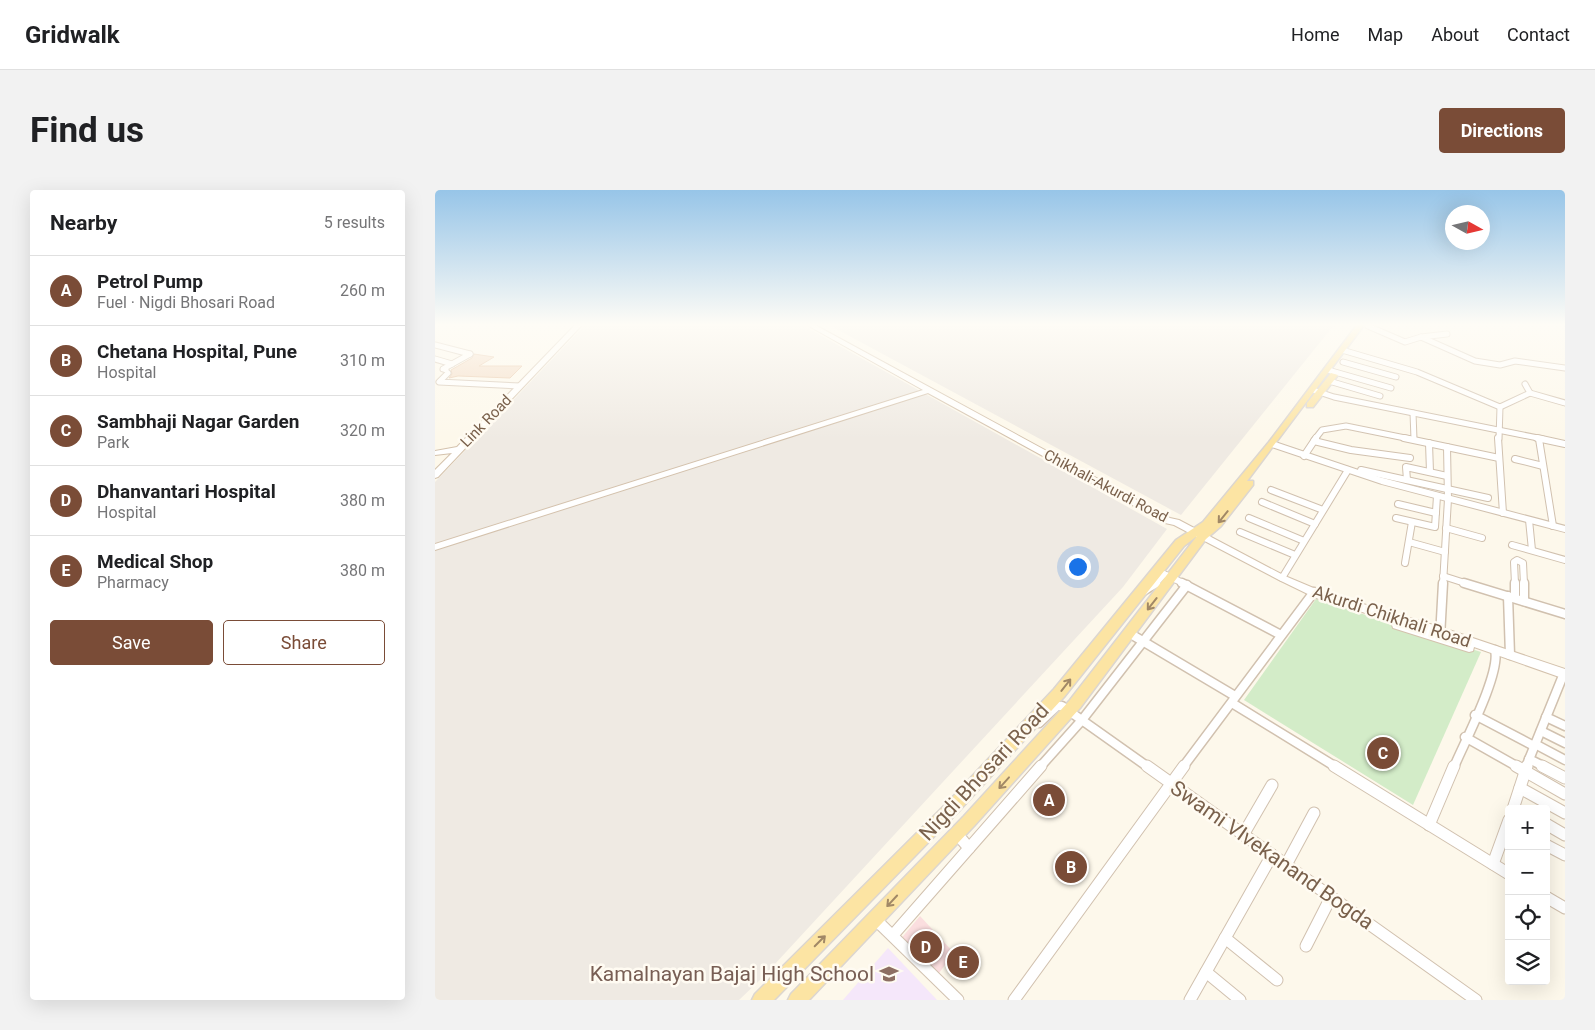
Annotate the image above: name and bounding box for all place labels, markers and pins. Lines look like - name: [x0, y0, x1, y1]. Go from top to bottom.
- pin: C: [1367, 734, 1399, 772]
- pin: A: [1033, 781, 1065, 819]
- pin: B: [1055, 848, 1087, 886]
- pin: D: [910, 928, 942, 966]
- pin: E: [947, 943, 979, 981]
- place label: Kamalnayan Bajaj High School: [590, 962, 874, 986]
- school or university icon: Kamalnayan Bajaj High School: [878, 963, 900, 985]

